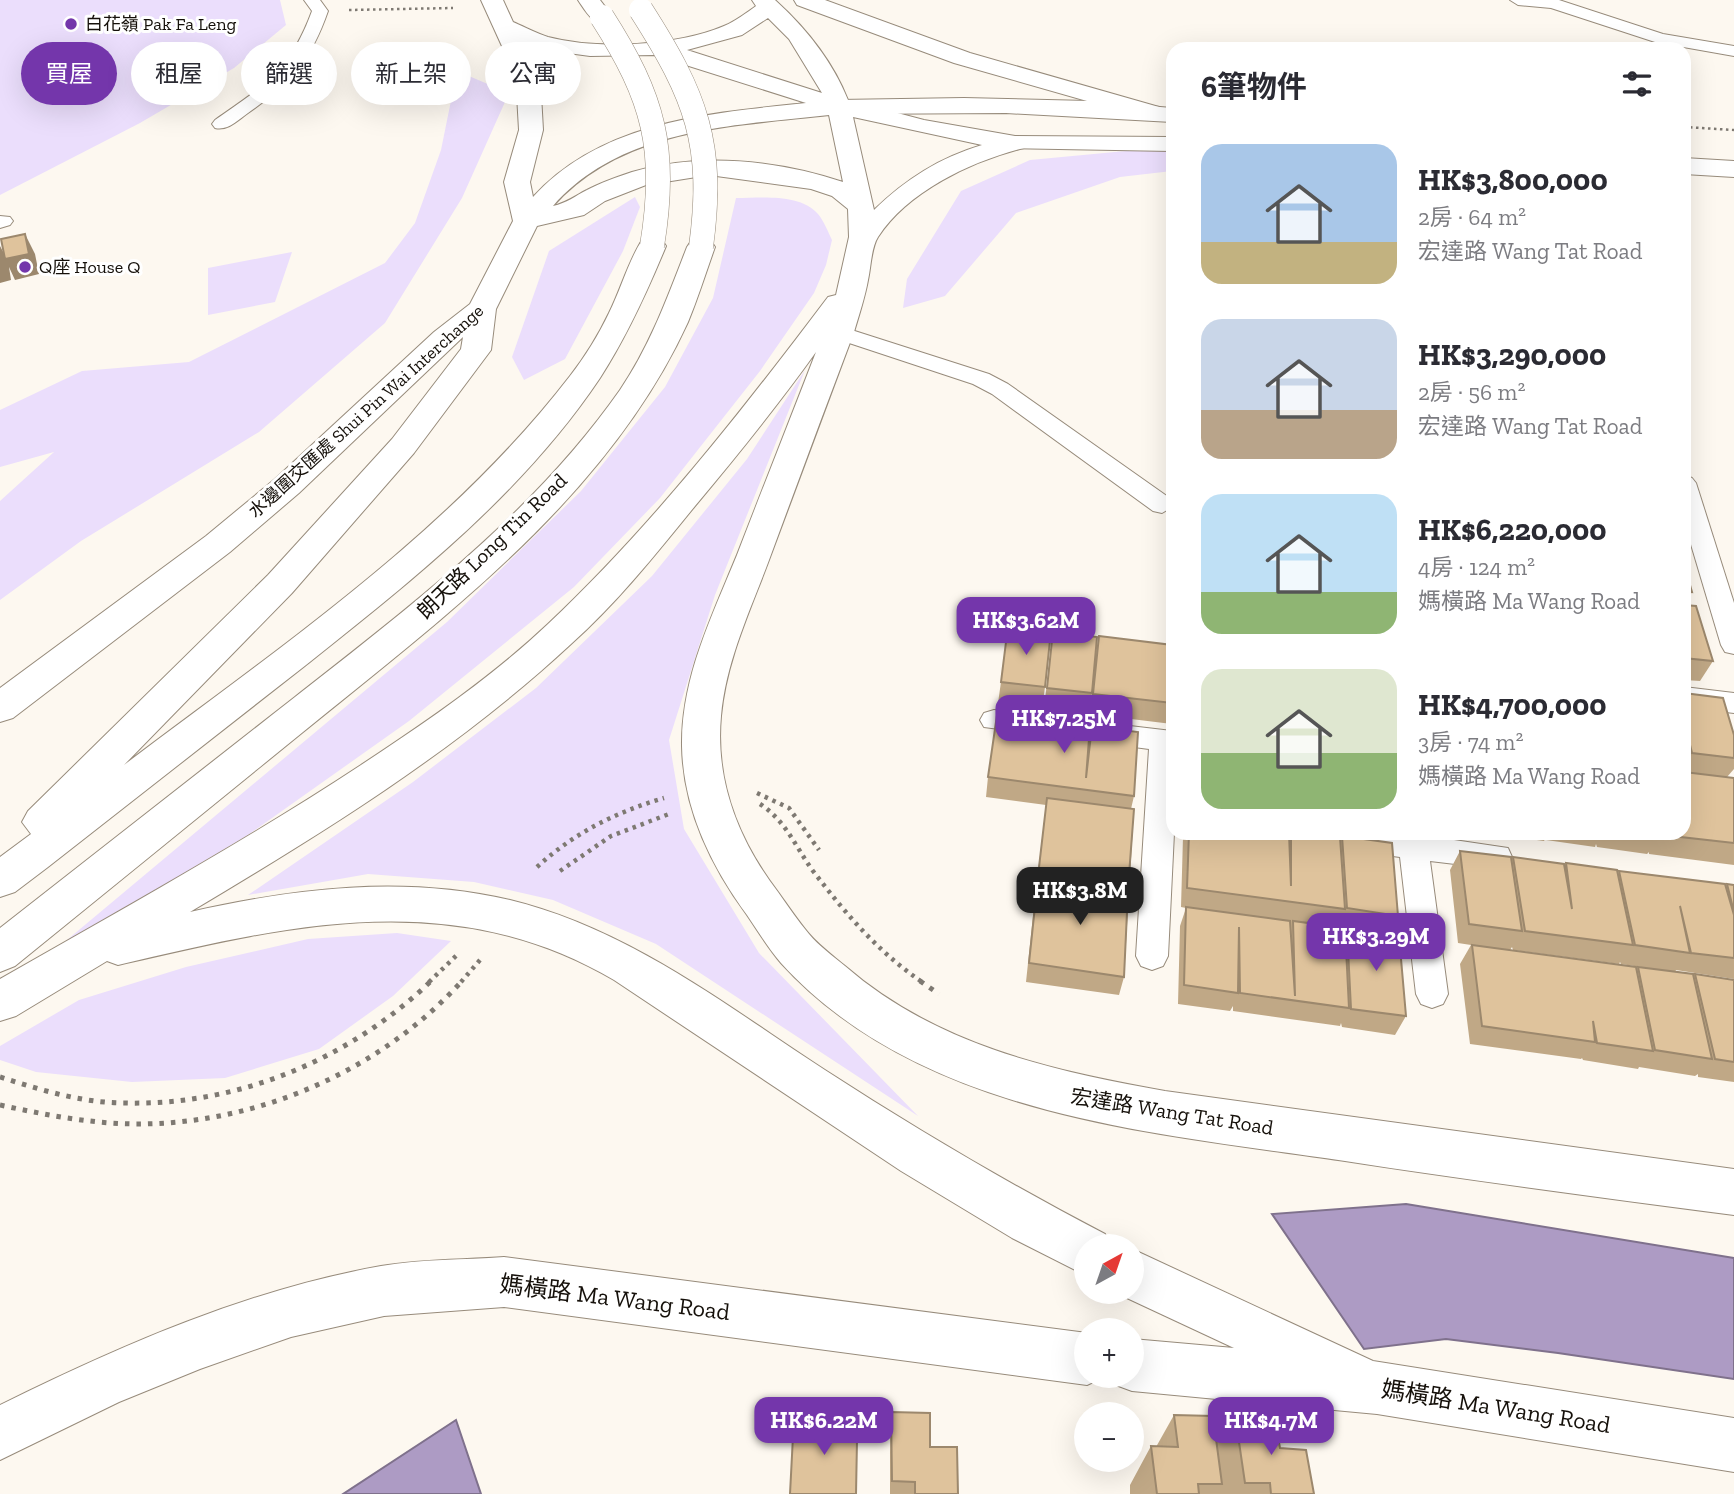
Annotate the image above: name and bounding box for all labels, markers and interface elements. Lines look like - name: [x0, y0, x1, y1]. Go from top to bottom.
- place label: 白花嶺 Pak Fa Leng: [85, 13, 237, 35]
- marker: 白花嶺 Pak Fa Leng: [63, 16, 79, 32]
- chip: 買屋: [21, 42, 117, 105]
- chip: 租屋: [131, 42, 227, 105]
- chip: 篩選: [241, 42, 337, 105]
- chip: 新上架: [351, 42, 471, 105]
- chip: 公寓: [485, 42, 581, 105]
- icon: filters: [1618, 65, 1656, 103]
- text: 6筆物件: [1201, 69, 1307, 105]
- text: HK$3,800,000: [1418, 162, 1608, 198]
- icon: home: [1257, 172, 1341, 256]
- text: 2房 · 64 m²: [1418, 203, 1526, 231]
- text: 宏達路 Wang Tat Road: [1418, 237, 1642, 265]
- place label: Q座 House Q: [39, 256, 141, 278]
- marker: Q座 House Q: [17, 259, 33, 275]
- street label: 水邊圍交匯處 Shui Pin Wai Interchange: [244, 300, 488, 522]
- text: HK$3,290,000: [1418, 337, 1606, 373]
- icon: home: [1257, 347, 1341, 431]
- text: 2房 · 56 m²: [1418, 378, 1525, 406]
- text: 宏達路 Wang Tat Road: [1418, 412, 1642, 440]
- street label: 朗天路 Long Tin Road: [411, 467, 572, 624]
- text: HK$6,220,000: [1418, 512, 1607, 548]
- icon: home: [1257, 522, 1341, 606]
- text: 4房 · 124 m²: [1418, 553, 1535, 581]
- text: 媽橫路 Ma Wang Road: [1418, 587, 1640, 615]
- pin: HK$3.62M: [954, 598, 1098, 657]
- text: HK$3.62M: [973, 606, 1079, 634]
- text: HK$4,700,000: [1418, 687, 1607, 723]
- pin: HK$7.25M: [992, 696, 1136, 755]
- icon: home: [1257, 697, 1341, 781]
- text: HK$7.25M: [1011, 704, 1117, 732]
- text: 3房 · 74 m²: [1418, 728, 1523, 756]
- text: 媽橫路 Ma Wang Road: [1418, 762, 1640, 790]
- pin: HK$3.8M: [1015, 867, 1145, 927]
- text: HK$3.8M: [1033, 876, 1127, 904]
- pin: HK$3.29M: [1304, 914, 1448, 973]
- text: HK$3.29M: [1322, 922, 1430, 950]
- street label: 宏達路 Wang Tat Road: [1069, 1083, 1276, 1140]
- north arrow: [1074, 1234, 1144, 1304]
- map controls: [1074, 1234, 1144, 1472]
- street label: 媽橫路 Ma Wang Road: [498, 1269, 732, 1326]
- button: +: [1074, 1318, 1144, 1388]
- street label: 媽橫路 Ma Wang Road: [1379, 1374, 1613, 1439]
- pin: HK$6.22M: [752, 1398, 896, 1457]
- pin: HK$4.7M: [1206, 1398, 1336, 1457]
- button: −: [1074, 1402, 1144, 1472]
- text: HK$6.22M: [770, 1406, 878, 1434]
- text: HK$4.7M: [1224, 1406, 1318, 1434]

